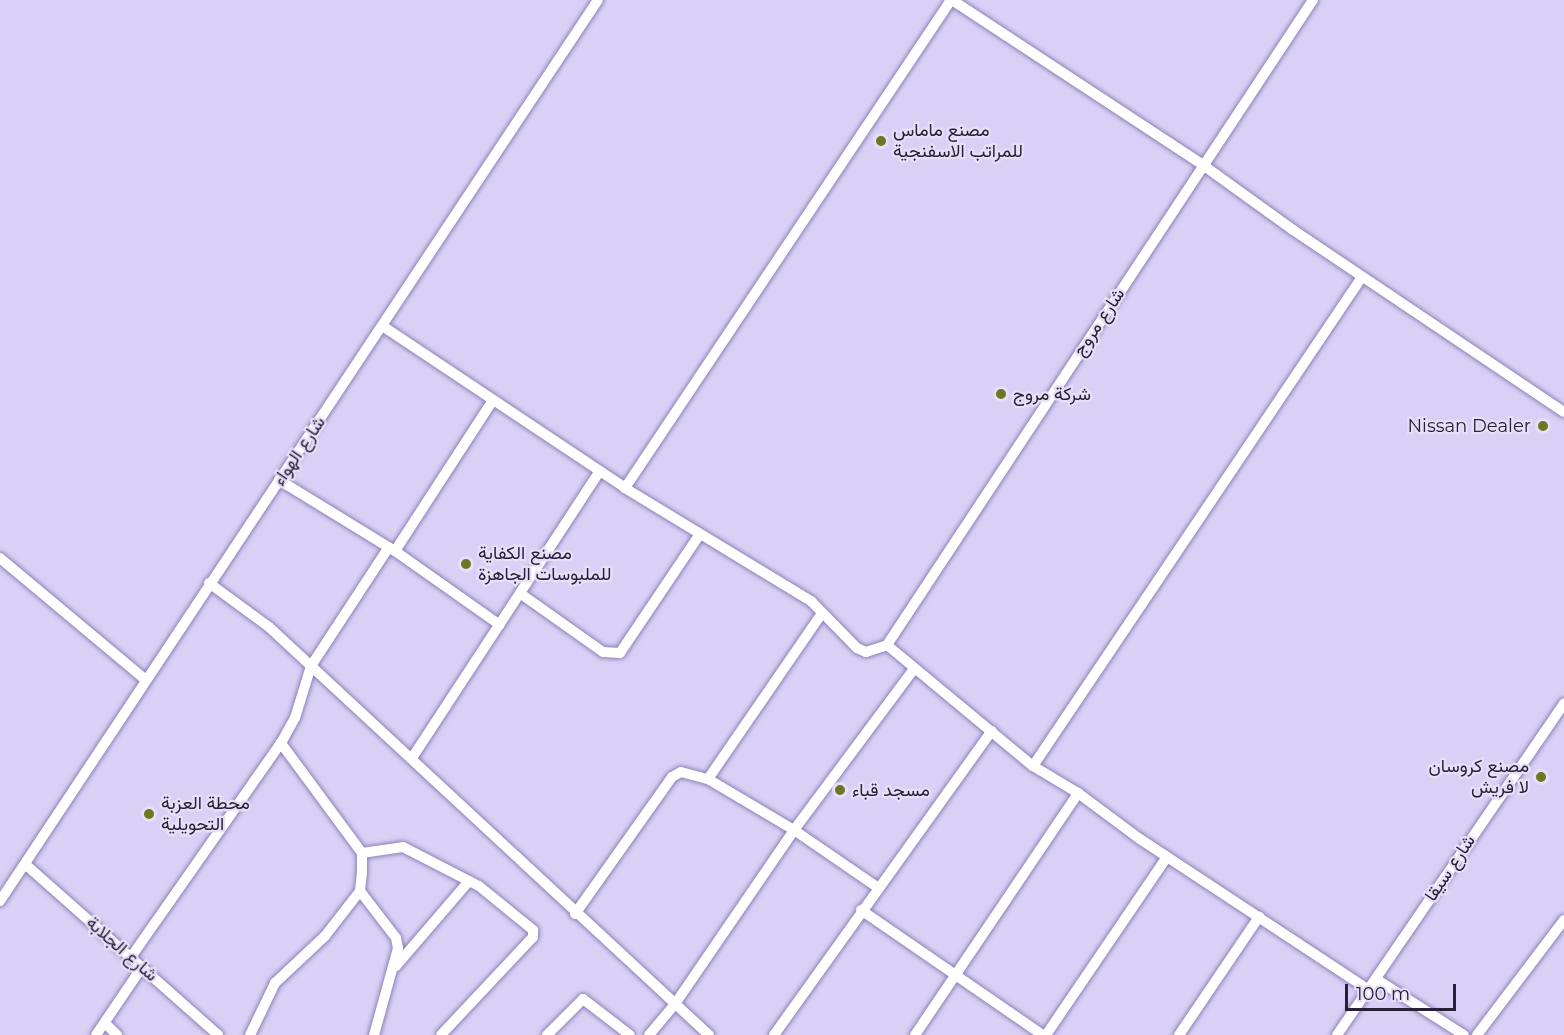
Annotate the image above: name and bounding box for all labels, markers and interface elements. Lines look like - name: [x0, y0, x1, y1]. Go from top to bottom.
- place label: مصنع ماماس للمراتب الاسفنجية: [893, 120, 1023, 162]
- marker: مصنع ماماس للمراتب الاسفنجية: [874, 134, 888, 148]
- street label: شارع مروج: [1068, 284, 1130, 360]
- place label: شركة مروج: [1013, 383, 1091, 405]
- marker: شركة مروج: [994, 387, 1008, 401]
- street label: شارع الهواء: [268, 412, 330, 490]
- place label: Nissan Dealer: [1407, 415, 1531, 437]
- marker: Nissan Dealer: [1536, 419, 1550, 433]
- place label: مصنع الكفاية للملبوسات الجاهزة: [478, 543, 611, 586]
- marker: مصنع الكفاية للملبوسات الجاهزة: [459, 557, 473, 571]
- place label: مصنع كروسان لا فريش: [1429, 756, 1529, 798]
- marker: مصنع كروسان لا فريش: [1534, 770, 1548, 784]
- place label: مسجد قباء: [852, 779, 930, 801]
- marker: مسجد قباء: [833, 783, 847, 797]
- place label: محطة العزبة التحويلية: [161, 793, 250, 836]
- marker: محطة العزبة التحويلية: [142, 807, 156, 821]
- street label: شارع سيقا: [1420, 831, 1480, 905]
- street label: شارع الجلابة: [82, 912, 162, 986]
- scale bar: [1348, 972, 1459, 1010]
- text: 100 m: [1356, 983, 1410, 1005]

